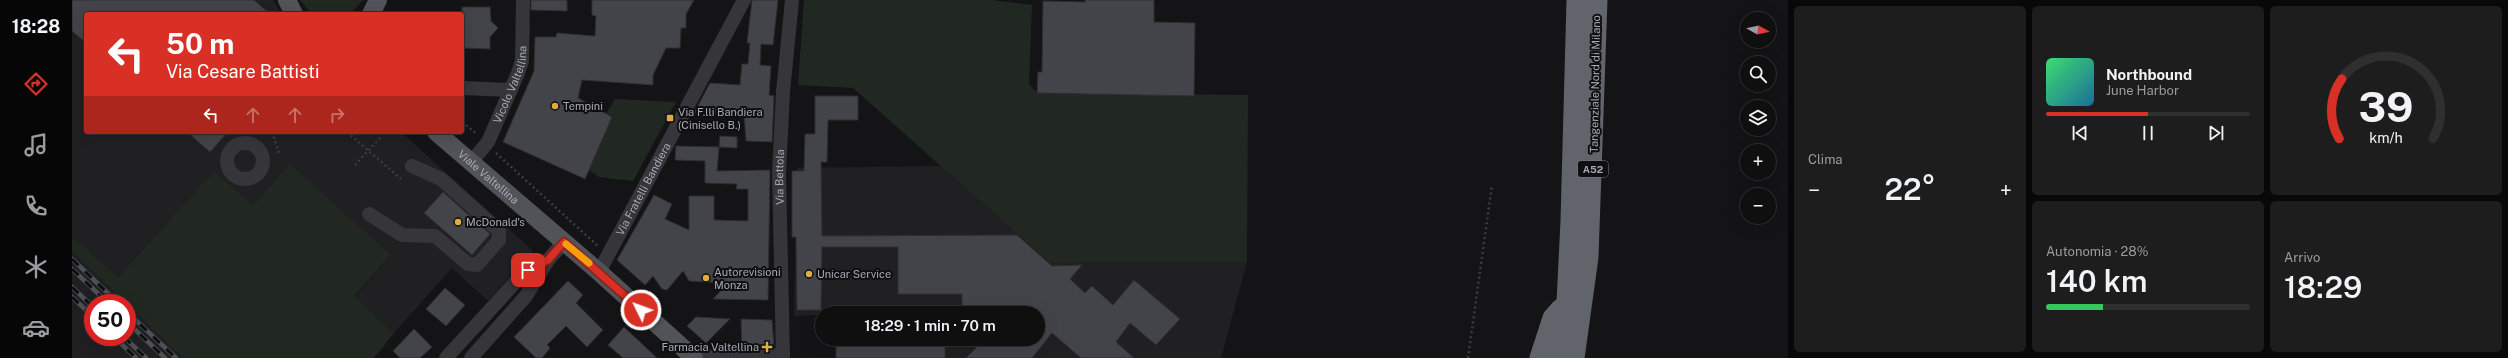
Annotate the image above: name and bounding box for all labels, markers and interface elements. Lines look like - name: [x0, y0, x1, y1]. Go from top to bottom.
- north arrow: [1740, 12, 1776, 48]
- map controls: [1740, 12, 1776, 224]
- street label: Tangenziale Nord di Milano: [1588, 15, 1602, 153]
- text: 18:28: [12, 16, 60, 37]
- text: 50 m: [166, 27, 234, 60]
- icon: left: [100, 28, 152, 80]
- street label: Vicolo Valtellina: [491, 46, 528, 125]
- button: search: [1740, 56, 1776, 92]
- text: Via Cesare Battisti: [166, 61, 319, 82]
- text: Northbound: [2106, 66, 2192, 83]
- icon: directions: [22, 70, 50, 98]
- text: 39: [2359, 81, 2413, 130]
- text: June Harbor: [2106, 83, 2179, 98]
- place label: Tempini: [563, 100, 603, 112]
- button: layers: [1740, 100, 1776, 136]
- marker: Tempini: [550, 101, 560, 111]
- icon: left: [200, 104, 222, 126]
- icon: ahead: [242, 104, 264, 126]
- icon: ahead: [284, 104, 306, 126]
- icon: right: [326, 104, 348, 126]
- place label: Via F.lli Bandiera (Cinisello B.): [678, 106, 763, 131]
- marker: Via F.lli Bandiera (Cinisello B.): [665, 113, 675, 123]
- icon: previous: [2069, 122, 2091, 144]
- icon: pause: [2137, 122, 2159, 144]
- icon: next: [2205, 122, 2227, 144]
- text: km/h: [2369, 128, 2403, 145]
- icon: music: [22, 131, 50, 159]
- street label: Via Fratelli Bandiera: [614, 141, 673, 237]
- button: +: [1740, 144, 1776, 180]
- street label: Viale Valtellina: [456, 148, 521, 206]
- street label: Via Bettola: [773, 149, 786, 205]
- text: Clima: [1808, 152, 1843, 167]
- road number: A52: [1578, 161, 1608, 177]
- text: 22°: [1884, 171, 1936, 207]
- text: −: [1808, 177, 1820, 203]
- text: +: [2000, 177, 2012, 203]
- button: −: [1740, 188, 1776, 224]
- icon: phone: [22, 192, 50, 220]
- place label: McDonald's: [466, 216, 525, 228]
- marker: McDonald's: [453, 217, 463, 227]
- text: Autonomia · 28%: [2046, 244, 2149, 259]
- text: Arrivo: [2284, 250, 2320, 265]
- icon: climate: [22, 253, 50, 281]
- pin: [511, 253, 545, 287]
- icon: arrive: [517, 259, 539, 281]
- text: 140 km: [2046, 263, 2147, 299]
- place label: Autorevisioni Monza: [714, 266, 781, 291]
- place label: Unicar Service: [817, 268, 891, 280]
- marker: Unicar Service: [804, 269, 814, 279]
- text: 18:29: [2284, 269, 2362, 305]
- marker: Autorevisioni Monza: [701, 273, 711, 283]
- position arrow: [620, 289, 662, 331]
- speed limit sign: 50: [84, 294, 136, 346]
- icon: car: [22, 314, 50, 342]
- text: 18:29 · 1 min · 70 m: [864, 317, 996, 334]
- place label: Farmacia Valtellina: [662, 341, 759, 353]
- marker: Farmacia Valtellina: [762, 342, 772, 352]

